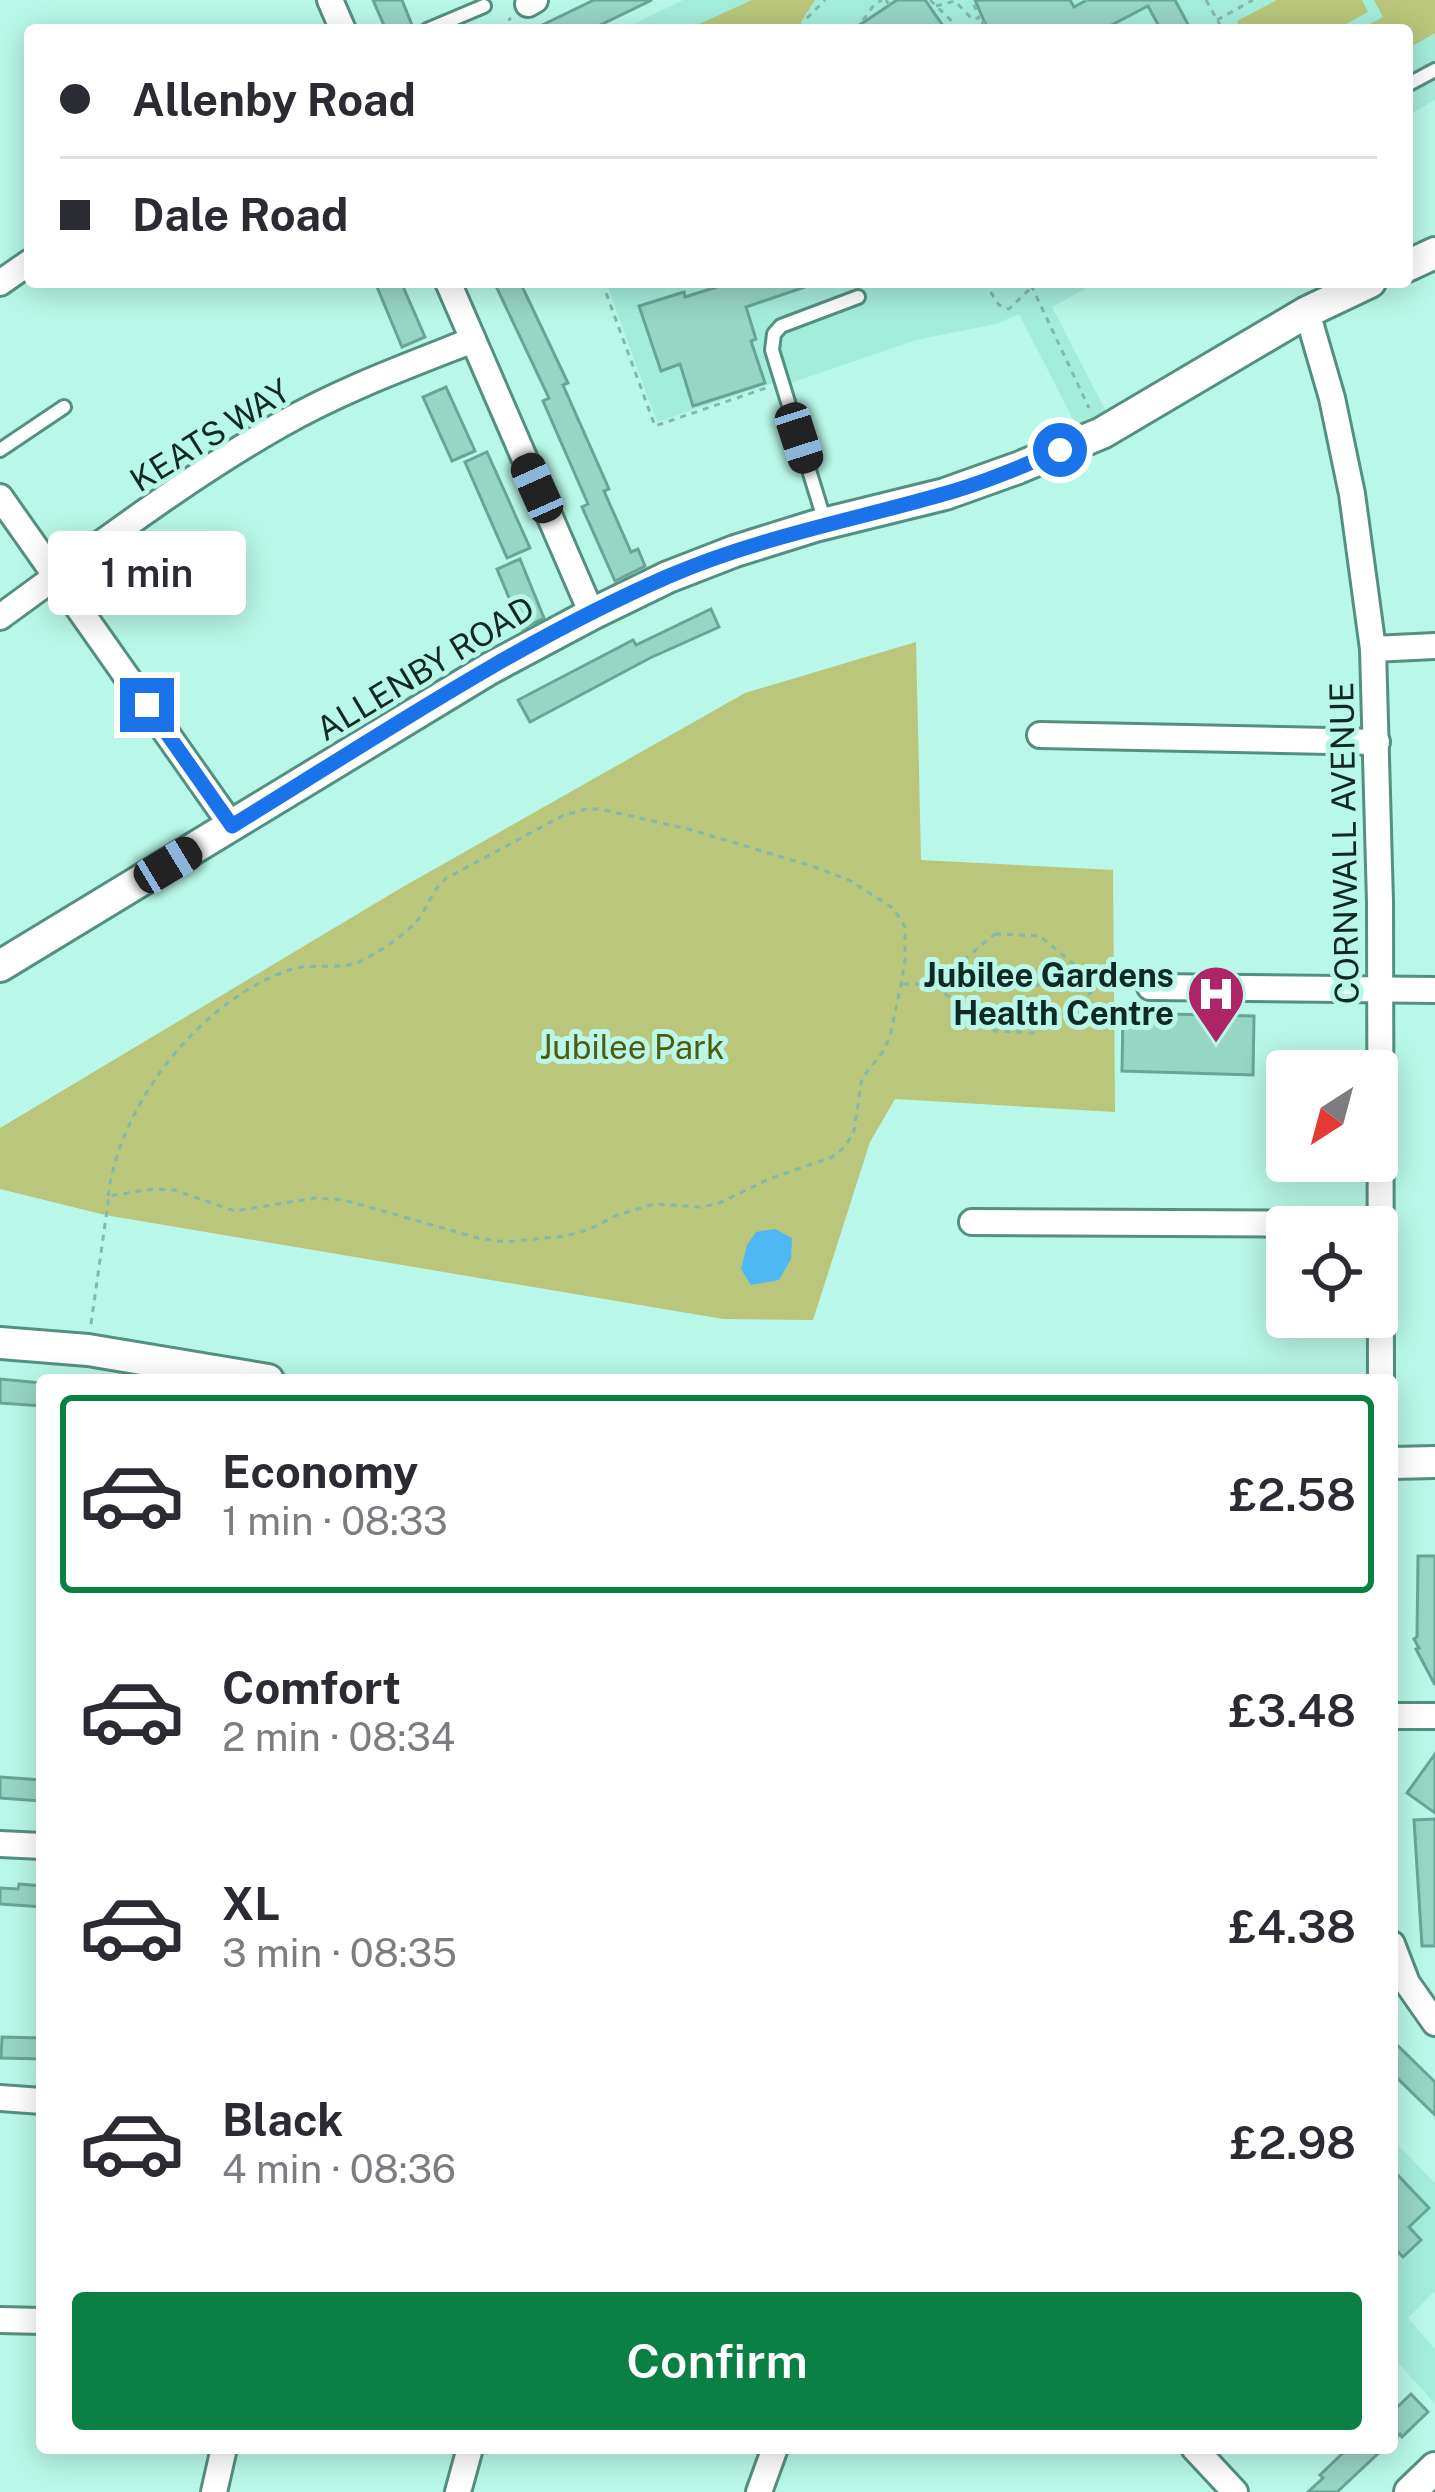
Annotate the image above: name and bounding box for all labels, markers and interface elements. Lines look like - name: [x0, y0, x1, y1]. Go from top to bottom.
- text: Allenby Road: [132, 73, 416, 126]
- text: Dale Road: [132, 188, 348, 241]
- street label: KEATS WAY: [123, 371, 297, 499]
- car: [771, 398, 827, 478]
- route start: [1033, 423, 1087, 477]
- car: [506, 448, 568, 528]
- callout: 1 min: [48, 531, 246, 615]
- text: 1 min: [101, 550, 193, 596]
- street label: ALLENBY ROAD: [309, 588, 541, 748]
- route end: [120, 678, 174, 732]
- street label: CORNWALL AVENUE: [1322, 682, 1366, 1004]
- car: [128, 831, 208, 899]
- place label: Jubilee Gardens Health Centre: [924, 956, 1174, 1032]
- hospital icon: Jubilee Gardens Health Centre: [1185, 963, 1247, 1045]
- park label: Jubilee Park: [540, 1028, 725, 1066]
- north arrow: [1266, 1050, 1398, 1182]
- map controls: [1266, 1050, 1398, 1338]
- button: locate: [1266, 1206, 1398, 1338]
- icon: car: [78, 1440, 186, 1548]
- text: Economy: [222, 1445, 418, 1498]
- text: £2.58: [1229, 1468, 1356, 1521]
- text: 1 min · 08:33: [222, 1498, 448, 1544]
- icon: car: [78, 1656, 186, 1764]
- text: Comfort: [222, 1661, 401, 1714]
- text: £3.48: [1229, 1684, 1356, 1737]
- text: 2 min · 08:34: [222, 1714, 455, 1760]
- icon: car: [78, 1872, 186, 1980]
- text: XL: [222, 1877, 280, 1930]
- text: £4.38: [1229, 1900, 1356, 1953]
- text: 3 min · 08:35: [222, 1930, 457, 1976]
- icon: car: [78, 2088, 186, 2196]
- text: Black: [222, 2093, 343, 2146]
- text: £2.98: [1230, 2116, 1356, 2169]
- text: 4 min · 08:36: [222, 2146, 456, 2192]
- button: Confirm: [72, 2292, 1362, 2430]

